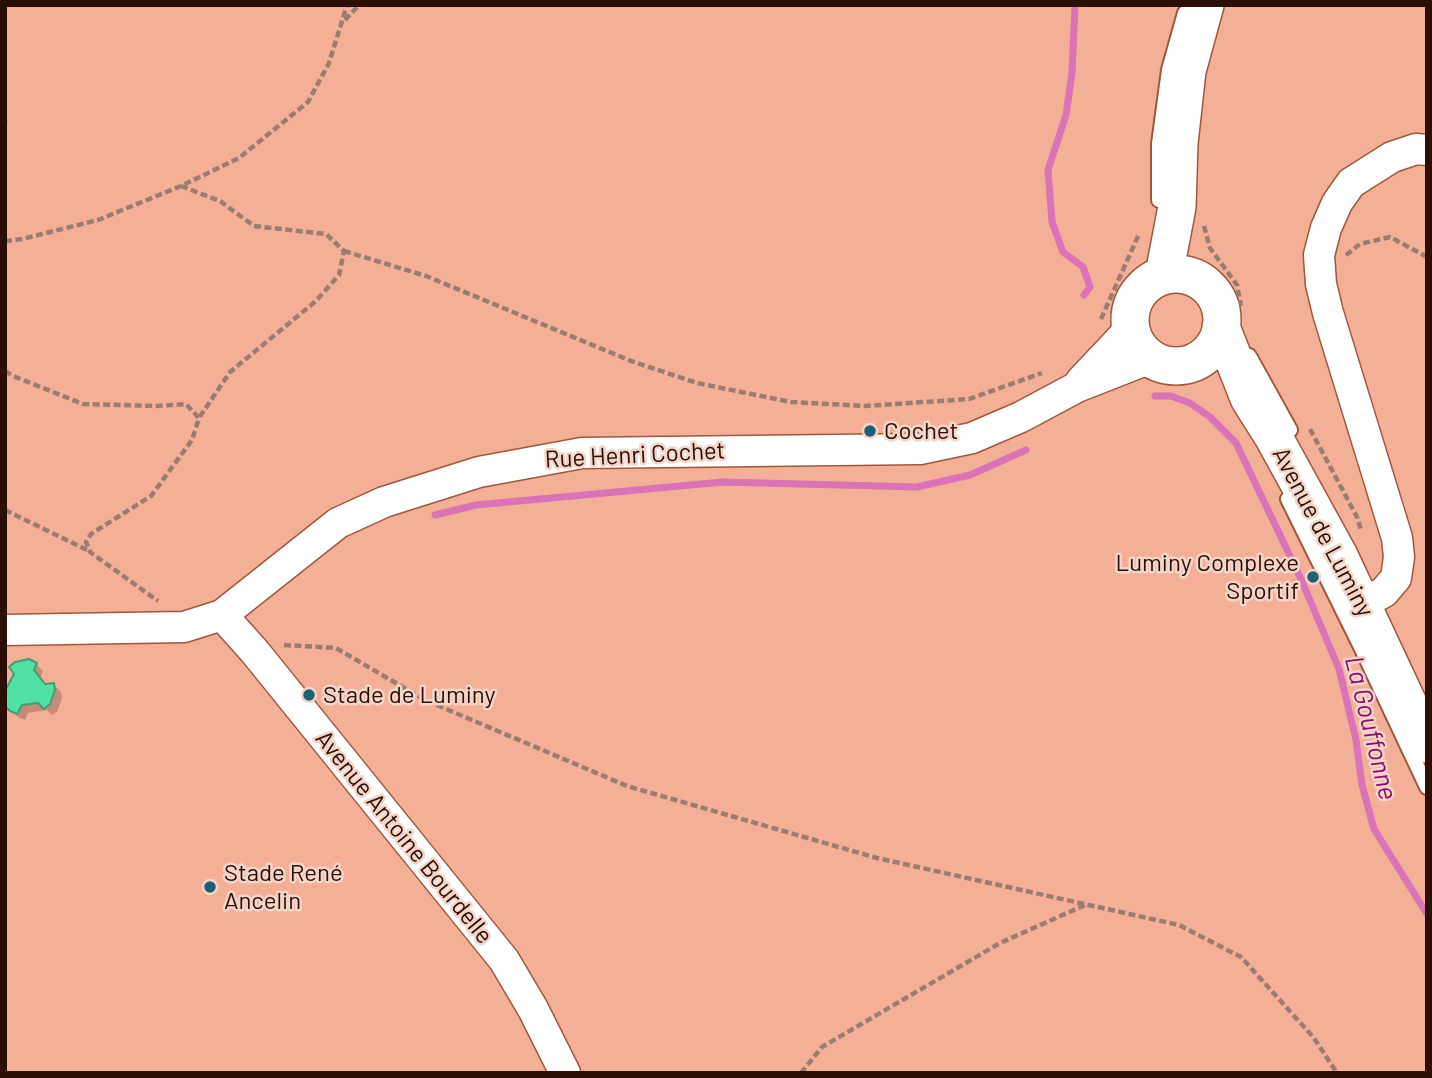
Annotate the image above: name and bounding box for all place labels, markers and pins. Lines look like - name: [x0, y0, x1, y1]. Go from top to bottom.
- place label: Cochet: [884, 417, 958, 445]
- marker: Cochet: [862, 423, 878, 439]
- place label: Luminy Complexe Sportif: [1116, 549, 1299, 605]
- marker: Luminy Complexe Sportif: [1305, 569, 1321, 585]
- place label: Stade de Luminy: [323, 681, 496, 709]
- marker: Stade de Luminy: [301, 687, 317, 703]
- place label: Stade René Ancelin: [224, 859, 343, 915]
- marker: Stade René Ancelin: [202, 879, 218, 895]

